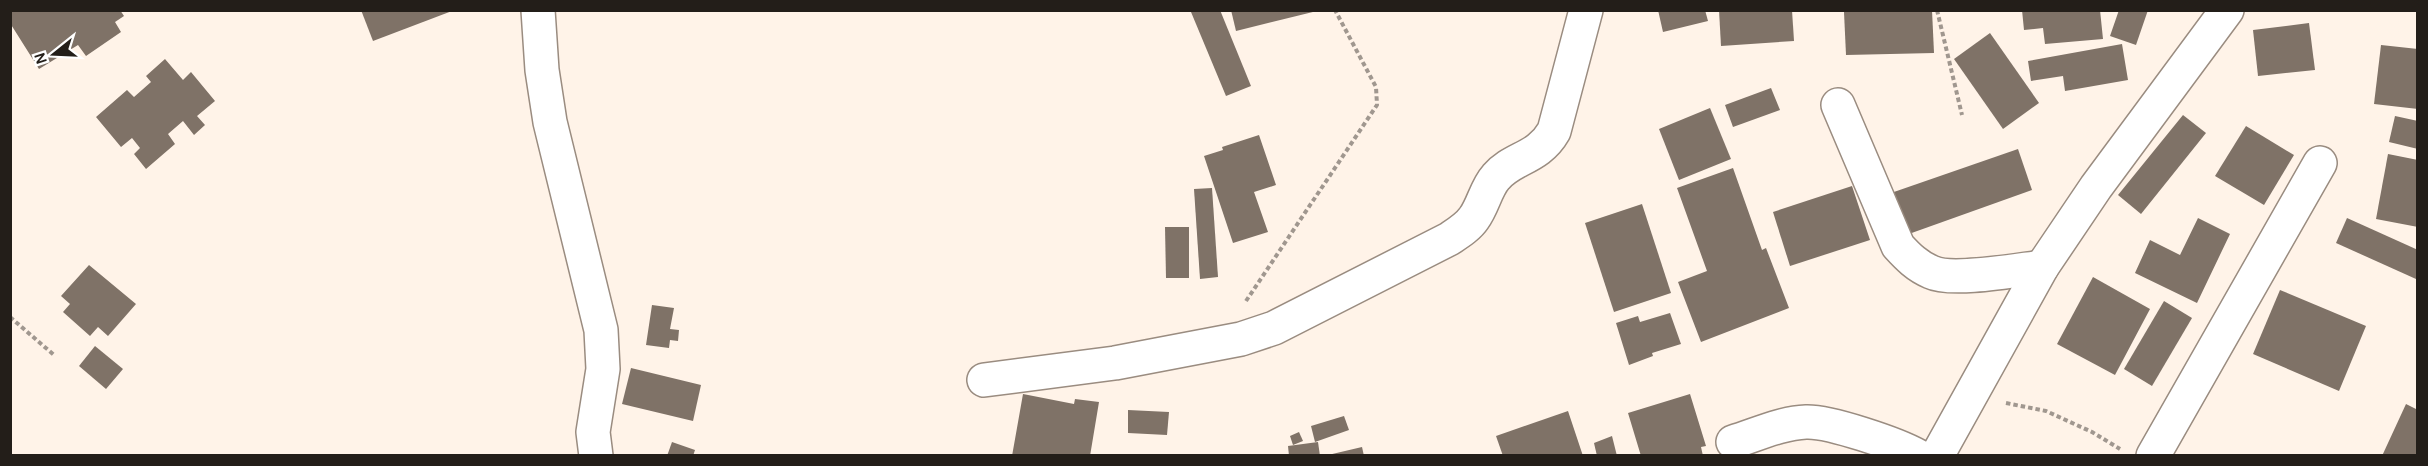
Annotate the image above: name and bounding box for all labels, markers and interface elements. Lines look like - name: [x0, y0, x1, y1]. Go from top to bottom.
- north arrow: [24, 24, 84, 84]
- text: N: [29, 50, 51, 67]

